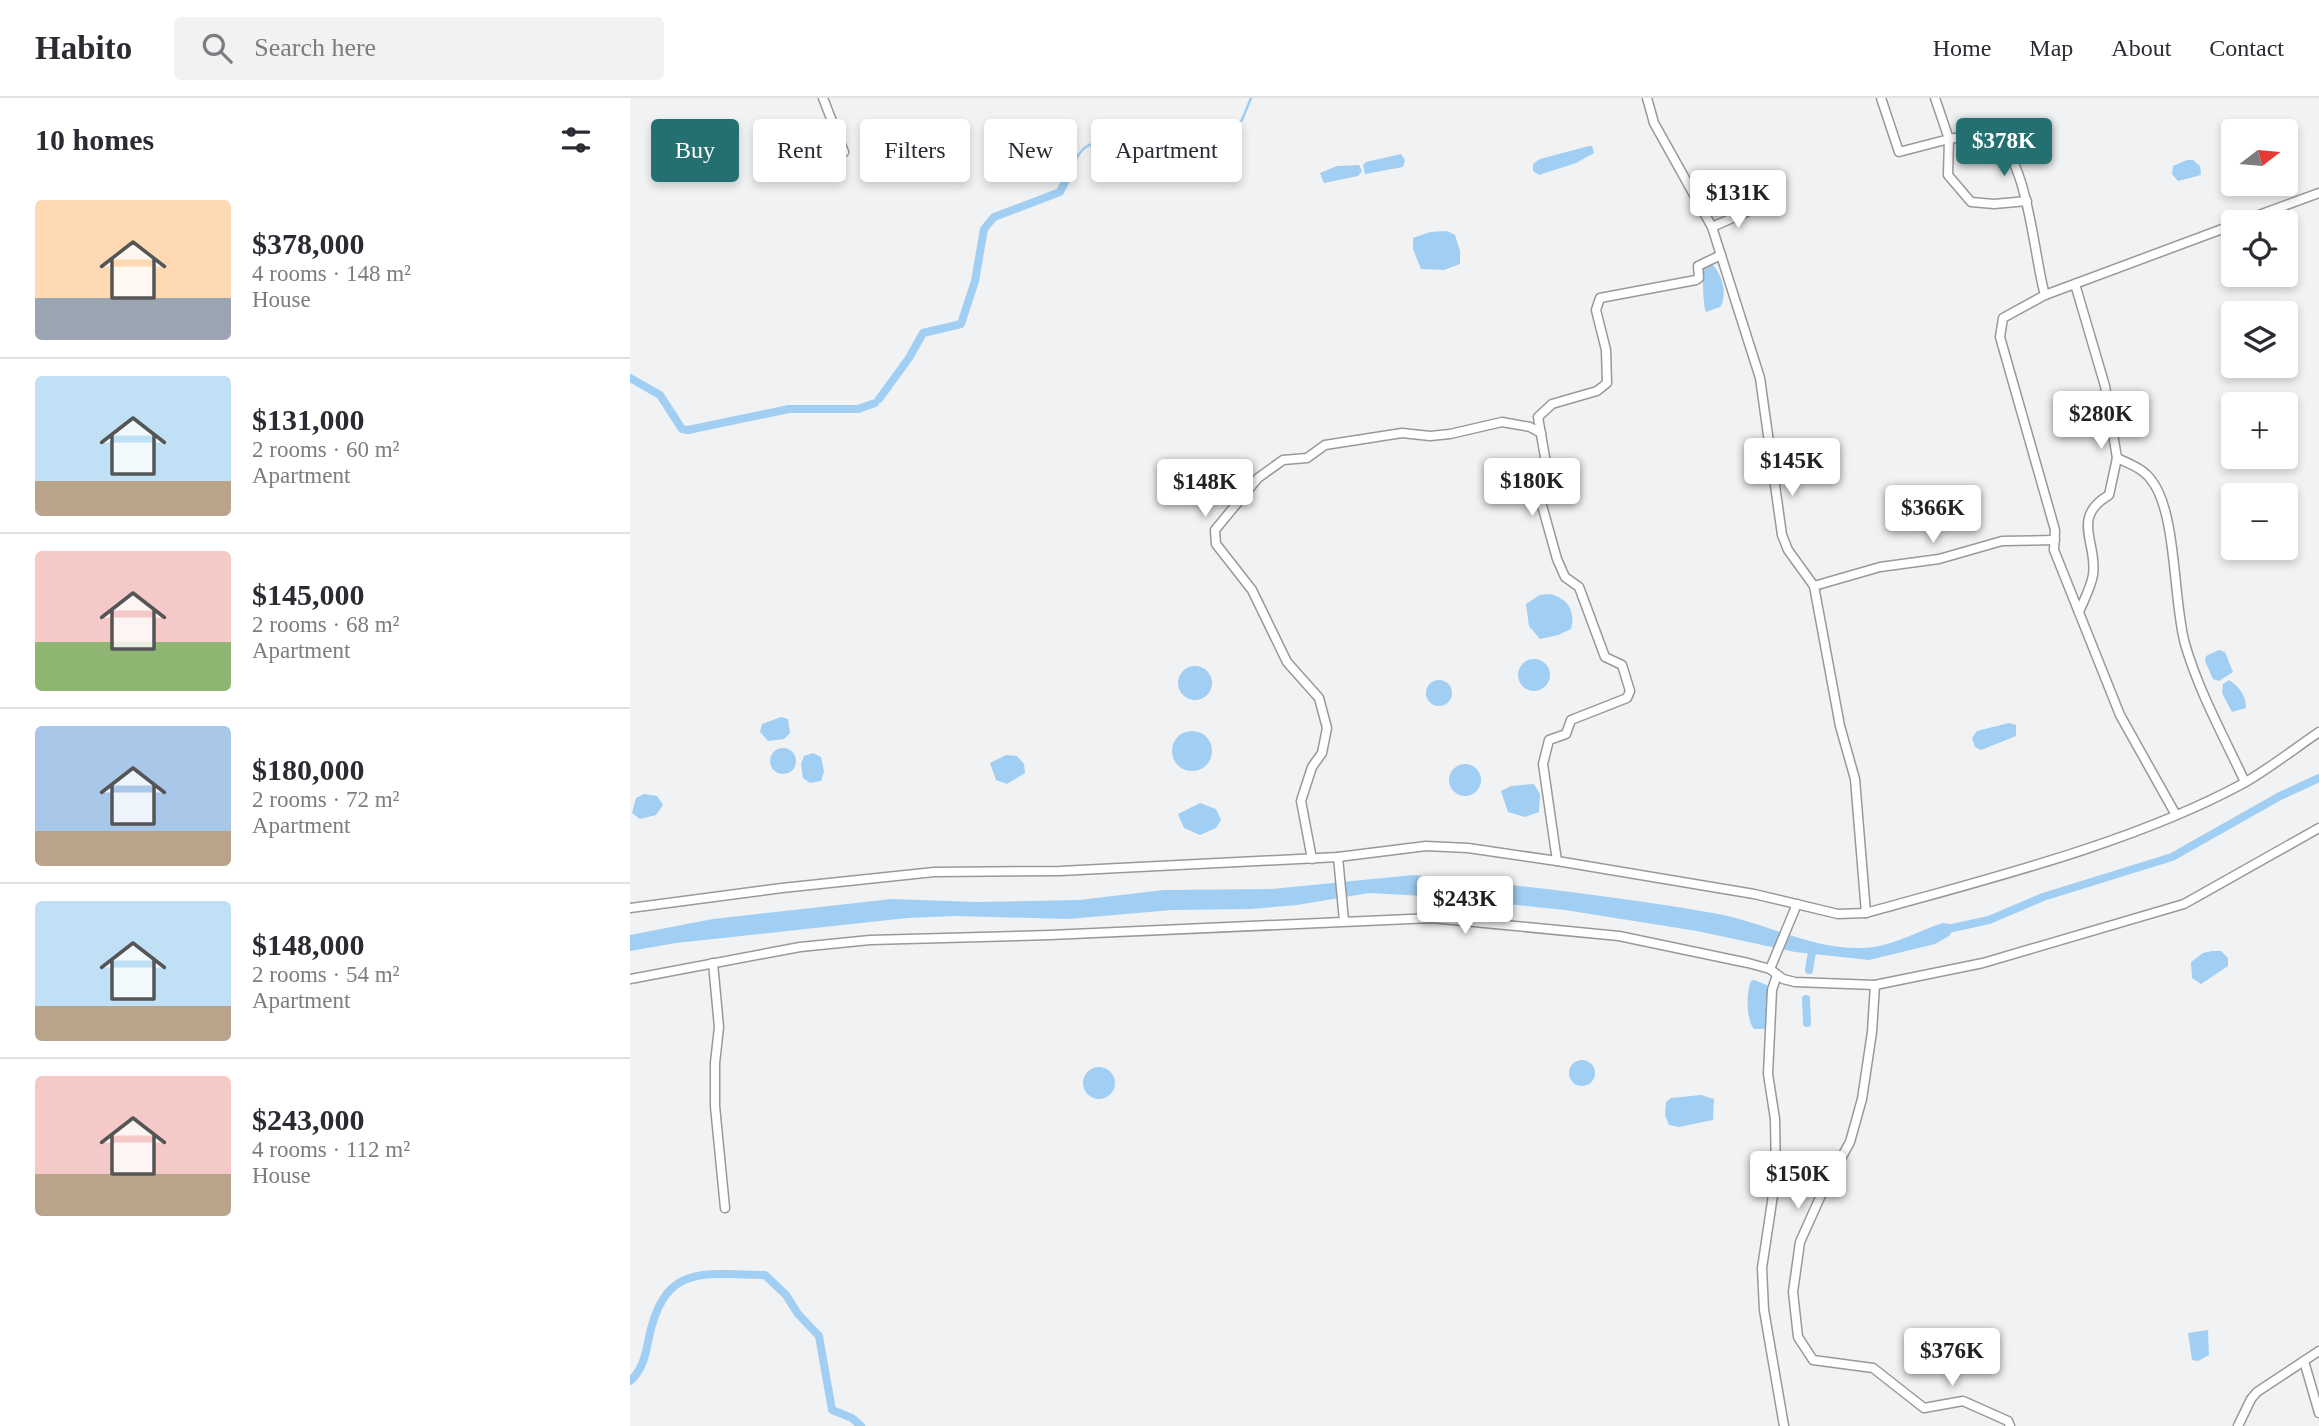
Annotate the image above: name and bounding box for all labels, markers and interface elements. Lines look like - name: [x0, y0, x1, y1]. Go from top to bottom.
- search box: [174, 17, 664, 80]
- icon: search: [198, 29, 236, 67]
- text: Habito: [35, 30, 132, 66]
- text: Search here: [254, 33, 376, 62]
- text: Home: [1933, 35, 1991, 61]
- text: Map: [2029, 35, 2073, 61]
- text: About: [2111, 35, 2171, 61]
- text: Contact: [2209, 35, 2284, 61]
- pin: $378K: [1955, 118, 2053, 178]
- chip: Buy: [651, 119, 739, 182]
- chip: Rent: [753, 119, 846, 182]
- chip: Filters: [860, 119, 970, 182]
- chip: New: [984, 119, 1077, 182]
- chip: Apartment: [1091, 119, 1242, 182]
- north arrow: [2221, 119, 2298, 196]
- map controls: [2221, 119, 2298, 560]
- icon: filters: [557, 121, 595, 159]
- text: 10 homes: [35, 123, 154, 156]
- text: $378K: [1972, 128, 2036, 153]
- pin: $131K: [1689, 170, 1787, 230]
- text: $131K: [1706, 180, 1770, 205]
- button: locate: [2221, 210, 2298, 287]
- text: $378,000: [252, 227, 365, 260]
- icon: home: [91, 228, 175, 312]
- text: 4 rooms · 148 m²: [252, 261, 411, 286]
- text: House: [252, 287, 311, 312]
- button: layers: [2221, 301, 2298, 378]
- pin: $280K: [2052, 392, 2150, 451]
- button: +: [2221, 392, 2298, 469]
- text: $280K: [2069, 401, 2133, 426]
- text: $131,000: [252, 403, 365, 436]
- icon: home: [91, 404, 175, 488]
- text: 2 rooms · 60 m²: [252, 437, 399, 462]
- pin: $145K: [1743, 438, 1841, 498]
- text: $145K: [1760, 448, 1824, 473]
- pin: $180K: [1483, 458, 1581, 518]
- pin: $148K: [1156, 460, 1254, 519]
- text: Apartment: [252, 463, 350, 488]
- text: $180K: [1500, 468, 1564, 493]
- text: $148K: [1173, 469, 1237, 494]
- button: −: [2221, 483, 2298, 560]
- pin: $366K: [1884, 486, 1982, 545]
- text: $366K: [1901, 495, 1965, 520]
- text: $145,000: [252, 578, 365, 611]
- icon: home: [91, 579, 175, 663]
- text: 2 rooms · 68 m²: [252, 612, 399, 637]
- text: Apartment: [252, 638, 350, 663]
- text: $180,000: [252, 753, 365, 786]
- icon: home: [91, 754, 175, 838]
- text: 2 rooms · 72 m²: [252, 787, 399, 812]
- text: Apartment: [252, 813, 350, 838]
- pin: $243K: [1416, 876, 1514, 936]
- text: $243K: [1433, 886, 1497, 911]
- text: $148,000: [252, 928, 365, 961]
- icon: home: [91, 929, 175, 1013]
- text: 2 rooms · 54 m²: [252, 962, 399, 987]
- text: Apartment: [252, 988, 350, 1013]
- text: $243,000: [252, 1103, 365, 1136]
- icon: home: [91, 1104, 175, 1188]
- text: 4 rooms · 112 m²: [252, 1137, 410, 1162]
- pin: $150K: [1749, 1152, 1847, 1211]
- text: $150K: [1766, 1161, 1830, 1186]
- text: House: [252, 1163, 311, 1188]
- pin: $376K: [1903, 1328, 2001, 1388]
- text: $376K: [1920, 1338, 1984, 1363]

